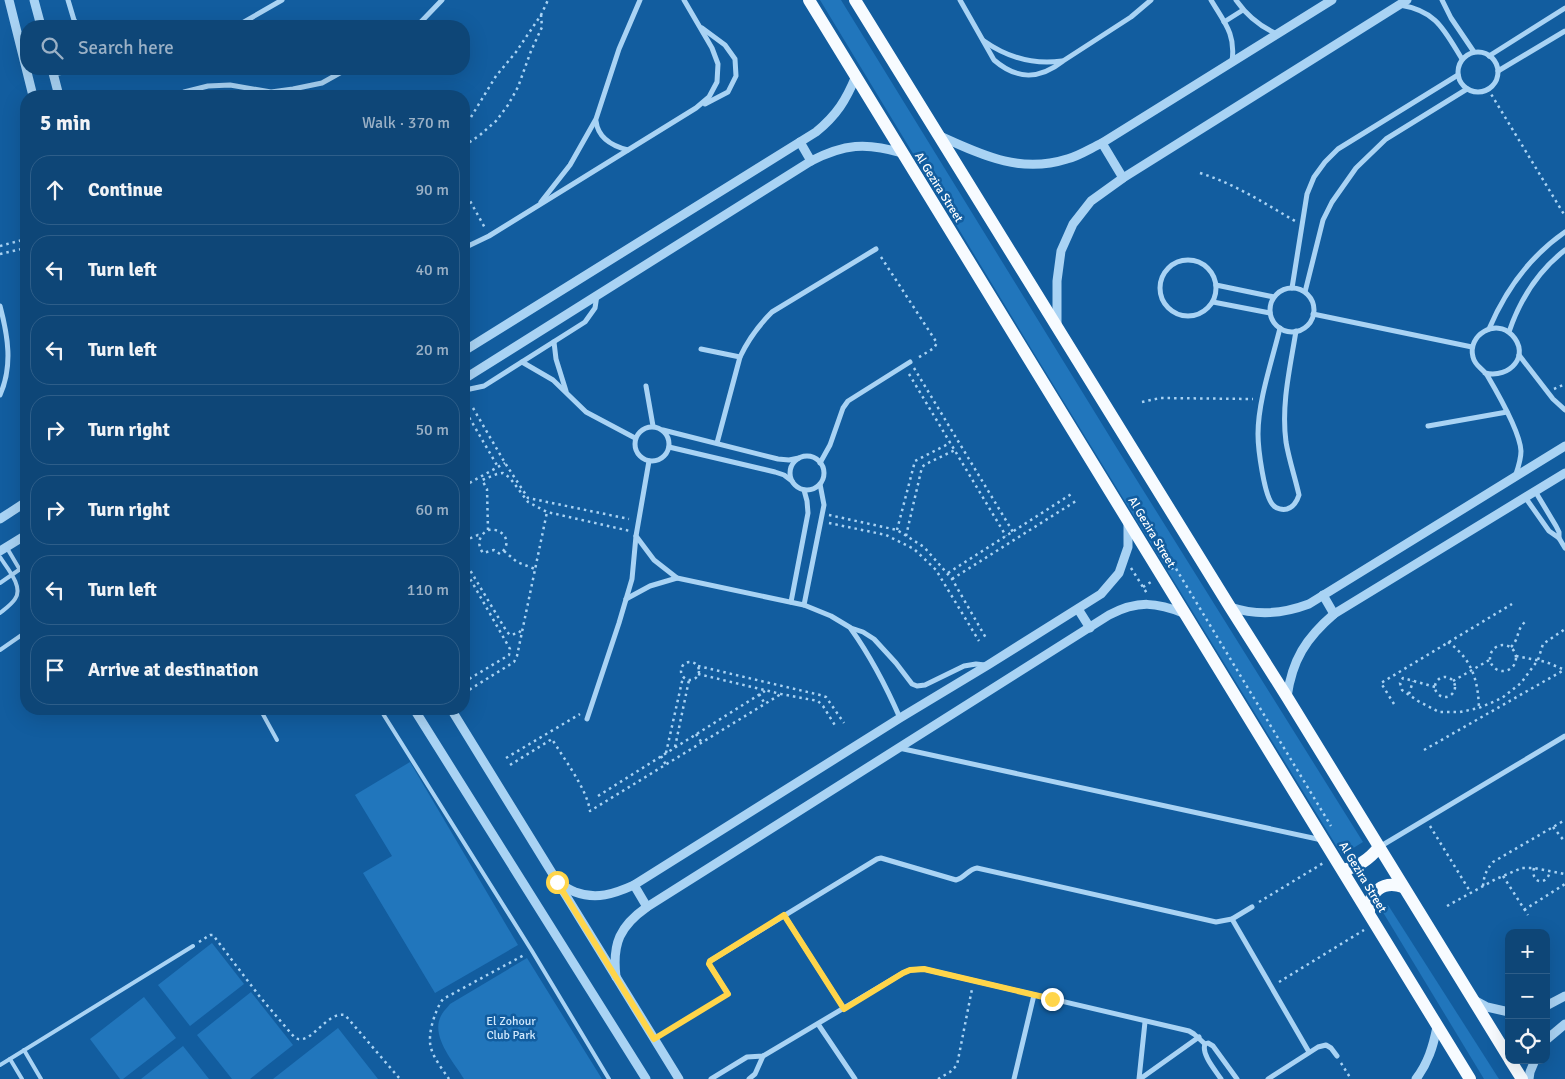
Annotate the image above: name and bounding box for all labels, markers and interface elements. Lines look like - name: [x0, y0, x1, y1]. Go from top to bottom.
- search box: [20, 20, 470, 75]
- icon: search: [38, 34, 66, 62]
- text: Search here: [78, 36, 174, 60]
- text: 5 min: [40, 110, 91, 136]
- text: Walk · 370 m: [362, 113, 450, 133]
- street label: Al Gezira Street: [911, 149, 966, 225]
- icon: ahead: [41, 176, 69, 204]
- text: Continue: [88, 178, 163, 202]
- text: 90 m: [415, 180, 449, 200]
- icon: left: [41, 256, 69, 284]
- text: Turn left: [88, 258, 157, 282]
- text: 40 m: [415, 260, 449, 280]
- icon: left: [41, 336, 69, 364]
- text: Turn left: [88, 338, 157, 362]
- text: 20 m: [415, 340, 449, 360]
- icon: right: [41, 416, 69, 444]
- text: Turn right: [88, 418, 170, 442]
- text: 50 m: [415, 420, 449, 440]
- street label: Al Gezira Street: [1125, 494, 1179, 570]
- icon: right: [41, 496, 69, 524]
- text: Turn right: [88, 498, 170, 522]
- text: 60 m: [415, 500, 449, 520]
- icon: left: [41, 576, 69, 604]
- text: Turn left: [88, 578, 157, 602]
- text: 110 m: [407, 580, 449, 600]
- icon: arrive: [41, 656, 69, 684]
- text: Arrive at destination: [88, 658, 259, 682]
- street label: Al Gezira Street: [1336, 839, 1390, 915]
- route start: [546, 871, 569, 894]
- map controls: [1505, 929, 1550, 1064]
- button: +: [1505, 929, 1550, 974]
- button: −: [1505, 974, 1550, 1019]
- route end: [1041, 988, 1064, 1011]
- park label: El Zohour Club Park: [486, 1014, 536, 1043]
- button: locate: [1505, 1019, 1550, 1064]

